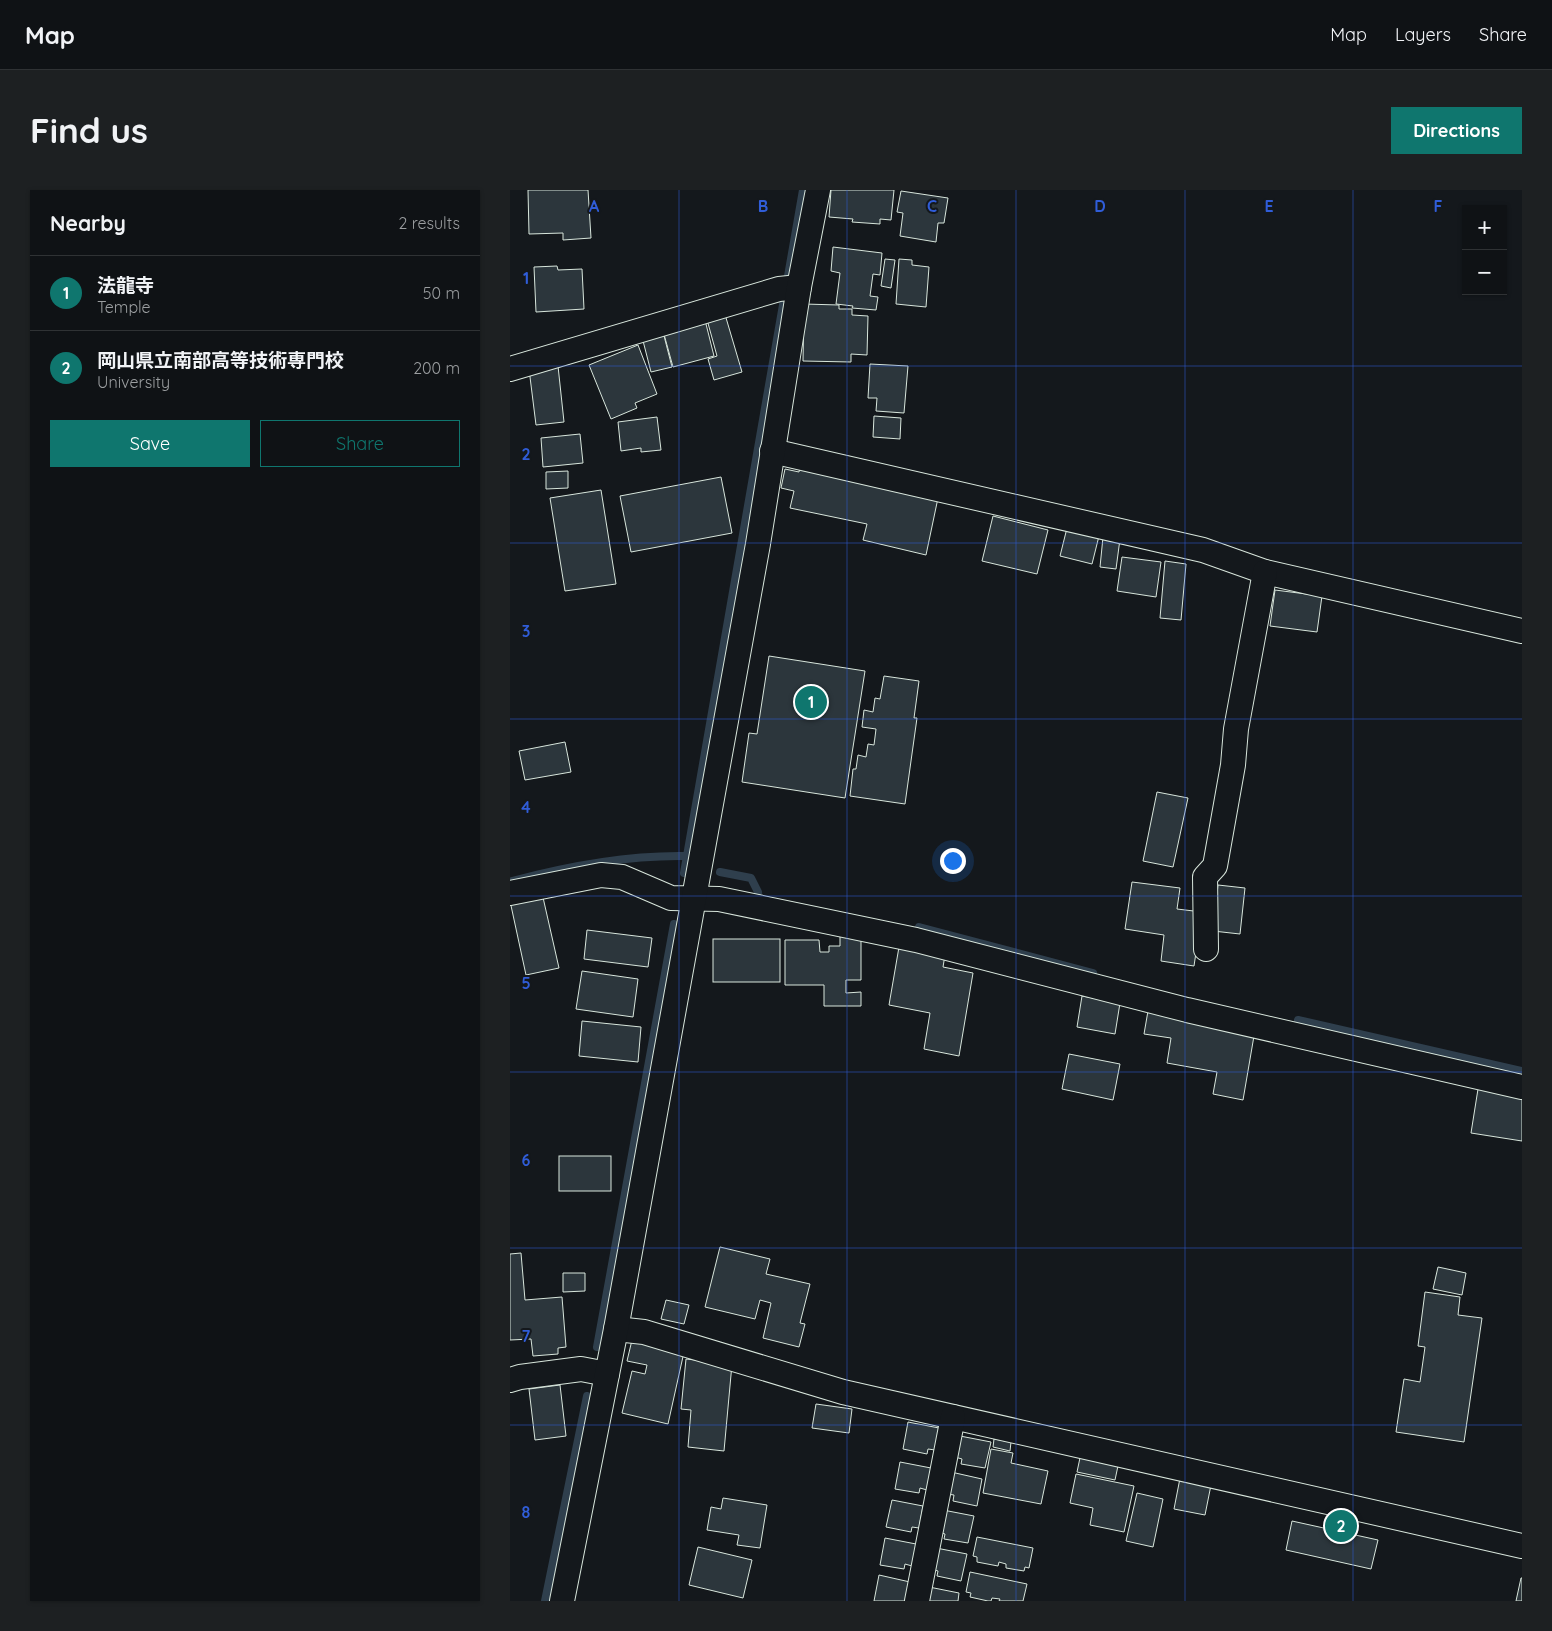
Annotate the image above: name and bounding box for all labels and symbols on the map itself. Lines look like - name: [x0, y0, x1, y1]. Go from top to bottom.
- text: A: [589, 196, 600, 216]
- text: B: [758, 196, 768, 216]
- text: C: [927, 196, 937, 216]
- text: D: [1094, 196, 1106, 216]
- text: E: [1264, 196, 1274, 216]
- text: F: [1434, 196, 1443, 216]
- text: 1: [523, 268, 529, 288]
- text: 2: [521, 444, 531, 464]
- text: 3: [522, 621, 530, 641]
- pin: 1: [795, 683, 827, 721]
- text: 4: [521, 797, 531, 817]
- your location: [940, 848, 966, 874]
- text: 5: [521, 973, 531, 993]
- text: 6: [522, 1150, 531, 1170]
- text: 7: [522, 1326, 531, 1346]
- text: 8: [522, 1502, 531, 1522]
- pin: 2: [1325, 1507, 1357, 1545]

